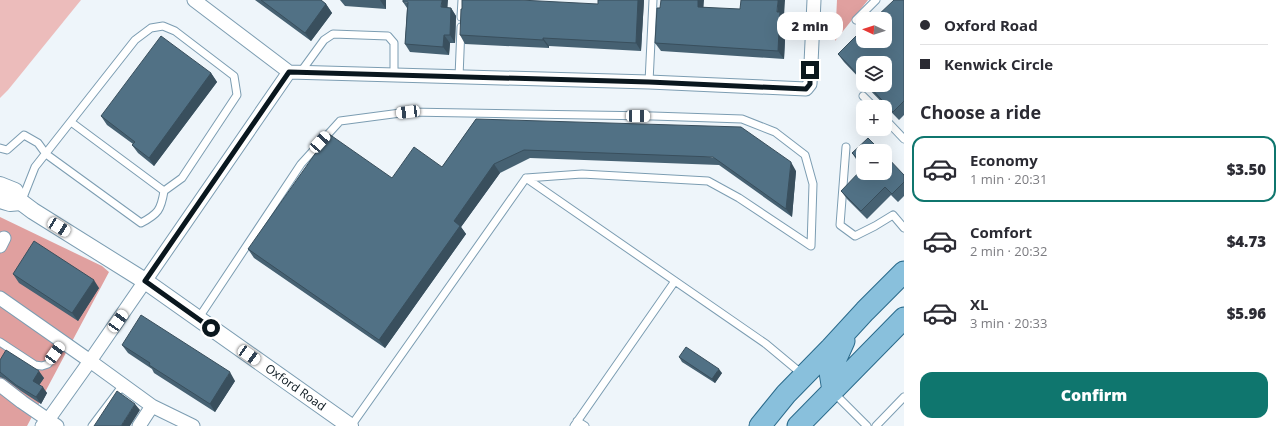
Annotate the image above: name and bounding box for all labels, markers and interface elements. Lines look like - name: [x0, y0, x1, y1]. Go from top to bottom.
- callout: 2 min: [777, 12, 843, 40]
- north arrow: [856, 12, 892, 48]
- map controls: [856, 12, 892, 180]
- text: Oxford Road: [944, 15, 1038, 35]
- text: 2 min: [792, 17, 828, 35]
- text: Kenwick Circle: [944, 54, 1053, 74]
- button: layers: [856, 56, 892, 92]
- route end: [801, 61, 819, 79]
- button: +: [856, 100, 892, 136]
- text: Choose a ride: [920, 100, 1041, 124]
- car: [395, 105, 421, 119]
- car: [626, 110, 650, 122]
- car: [308, 129, 332, 155]
- button: −: [856, 144, 892, 180]
- text: Economy: [970, 150, 1038, 170]
- icon: car: [922, 151, 958, 187]
- text: $3.50: [1227, 159, 1266, 179]
- text: 1 min · 20:31: [970, 170, 1047, 188]
- car: [46, 216, 72, 238]
- text: Comfort: [970, 222, 1032, 242]
- icon: car: [922, 223, 958, 259]
- text: $4.73: [1227, 231, 1266, 251]
- text: 2 min · 20:32: [970, 242, 1047, 260]
- text: XL: [970, 294, 988, 314]
- icon: car: [922, 295, 958, 331]
- text: $5.96: [1227, 303, 1266, 323]
- car: [106, 308, 130, 334]
- text: 3 min · 20:33: [970, 314, 1047, 332]
- route start: [202, 319, 220, 337]
- car: [43, 340, 67, 366]
- car: [236, 343, 262, 367]
- street label: Oxford Road: [262, 360, 330, 414]
- button: Confirm: [920, 372, 1268, 418]

